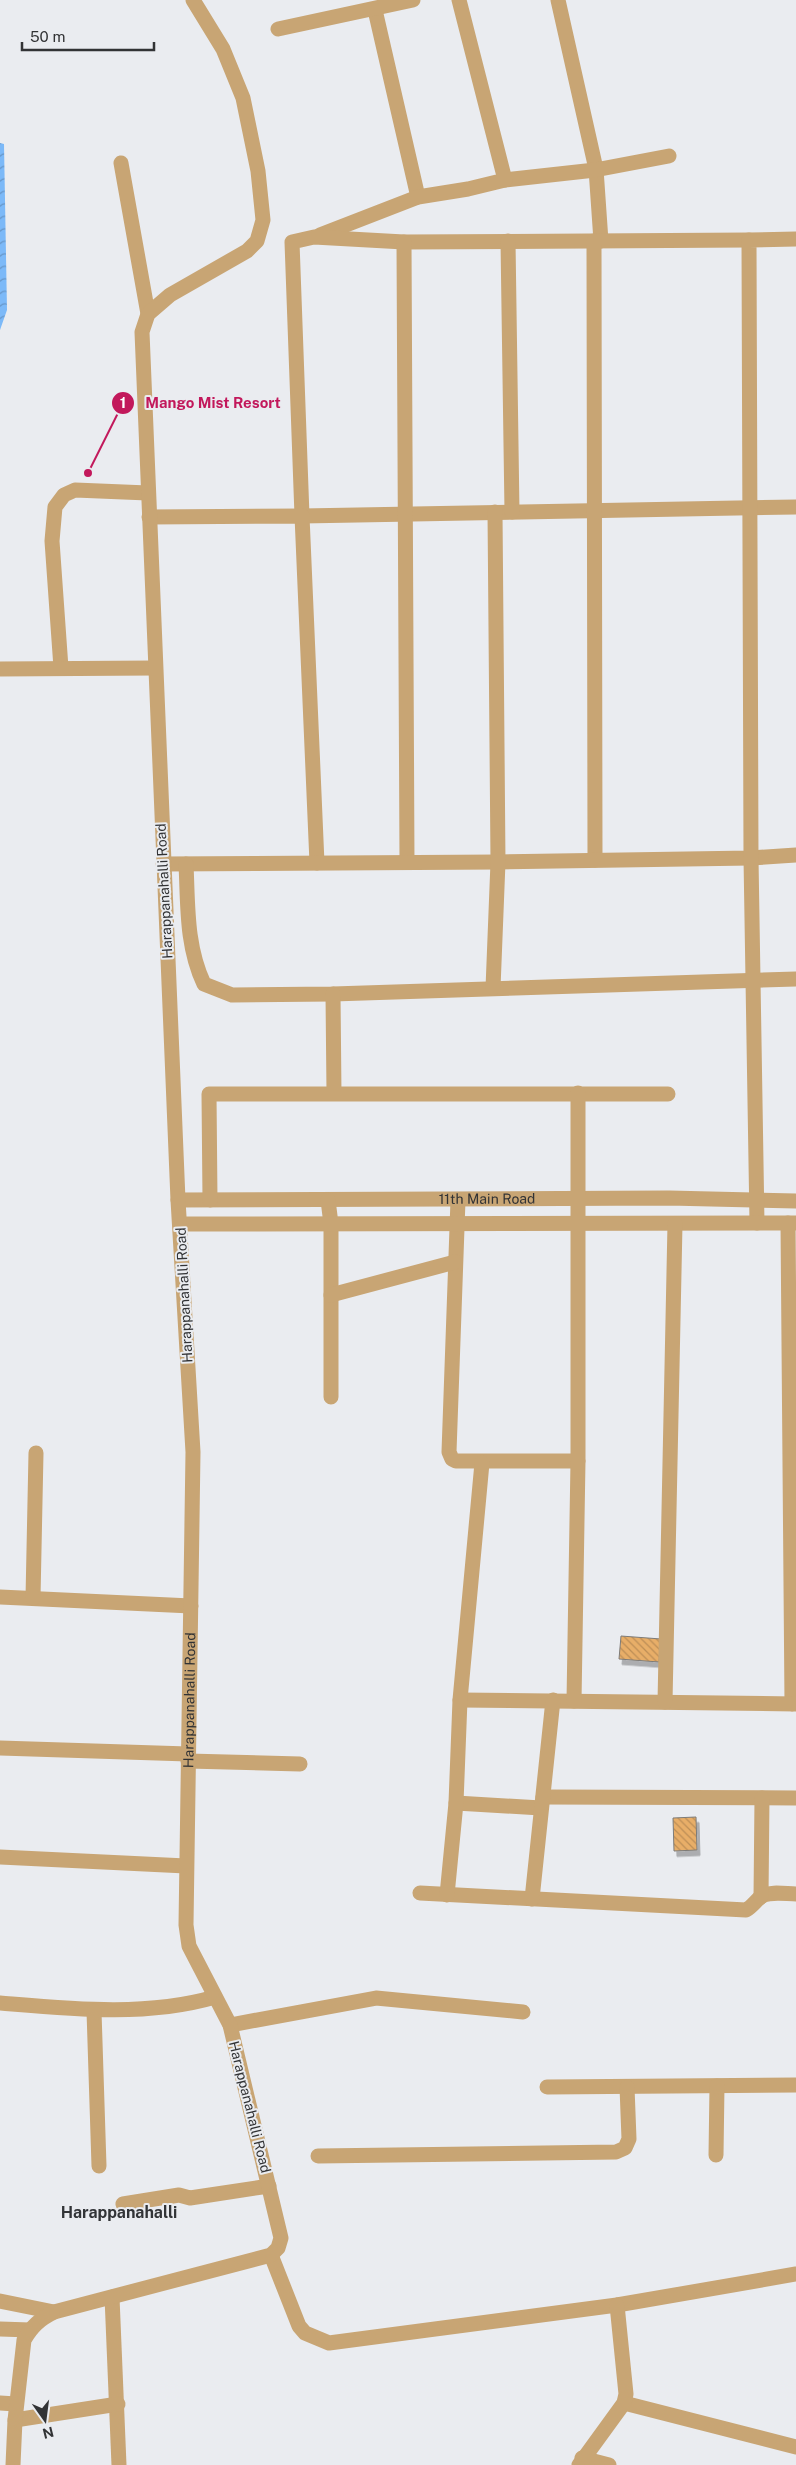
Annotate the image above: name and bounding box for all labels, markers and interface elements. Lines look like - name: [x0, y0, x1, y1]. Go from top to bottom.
- scale bar: [22, 20, 155, 52]
- text: 50 m: [30, 28, 65, 45]
- callout: Mango Mist Resort: [111, 388, 291, 418]
- text: 1: [120, 394, 126, 411]
- text: Mango Mist Resort: [145, 394, 281, 411]
- street label: Harappanahalli Road: [152, 823, 176, 959]
- street label: 11th Main Road: [439, 1191, 535, 1207]
- street label: Harappanahalli Road: [172, 1227, 196, 1363]
- street label: Harappanahalli Road: [180, 1632, 198, 1768]
- street label: Harappanahalli Road: [226, 2039, 274, 2175]
- district label: Harappanahalli: [61, 2203, 177, 2222]
- north arrow: [20, 2395, 70, 2445]
- text: N: [41, 2424, 55, 2442]

